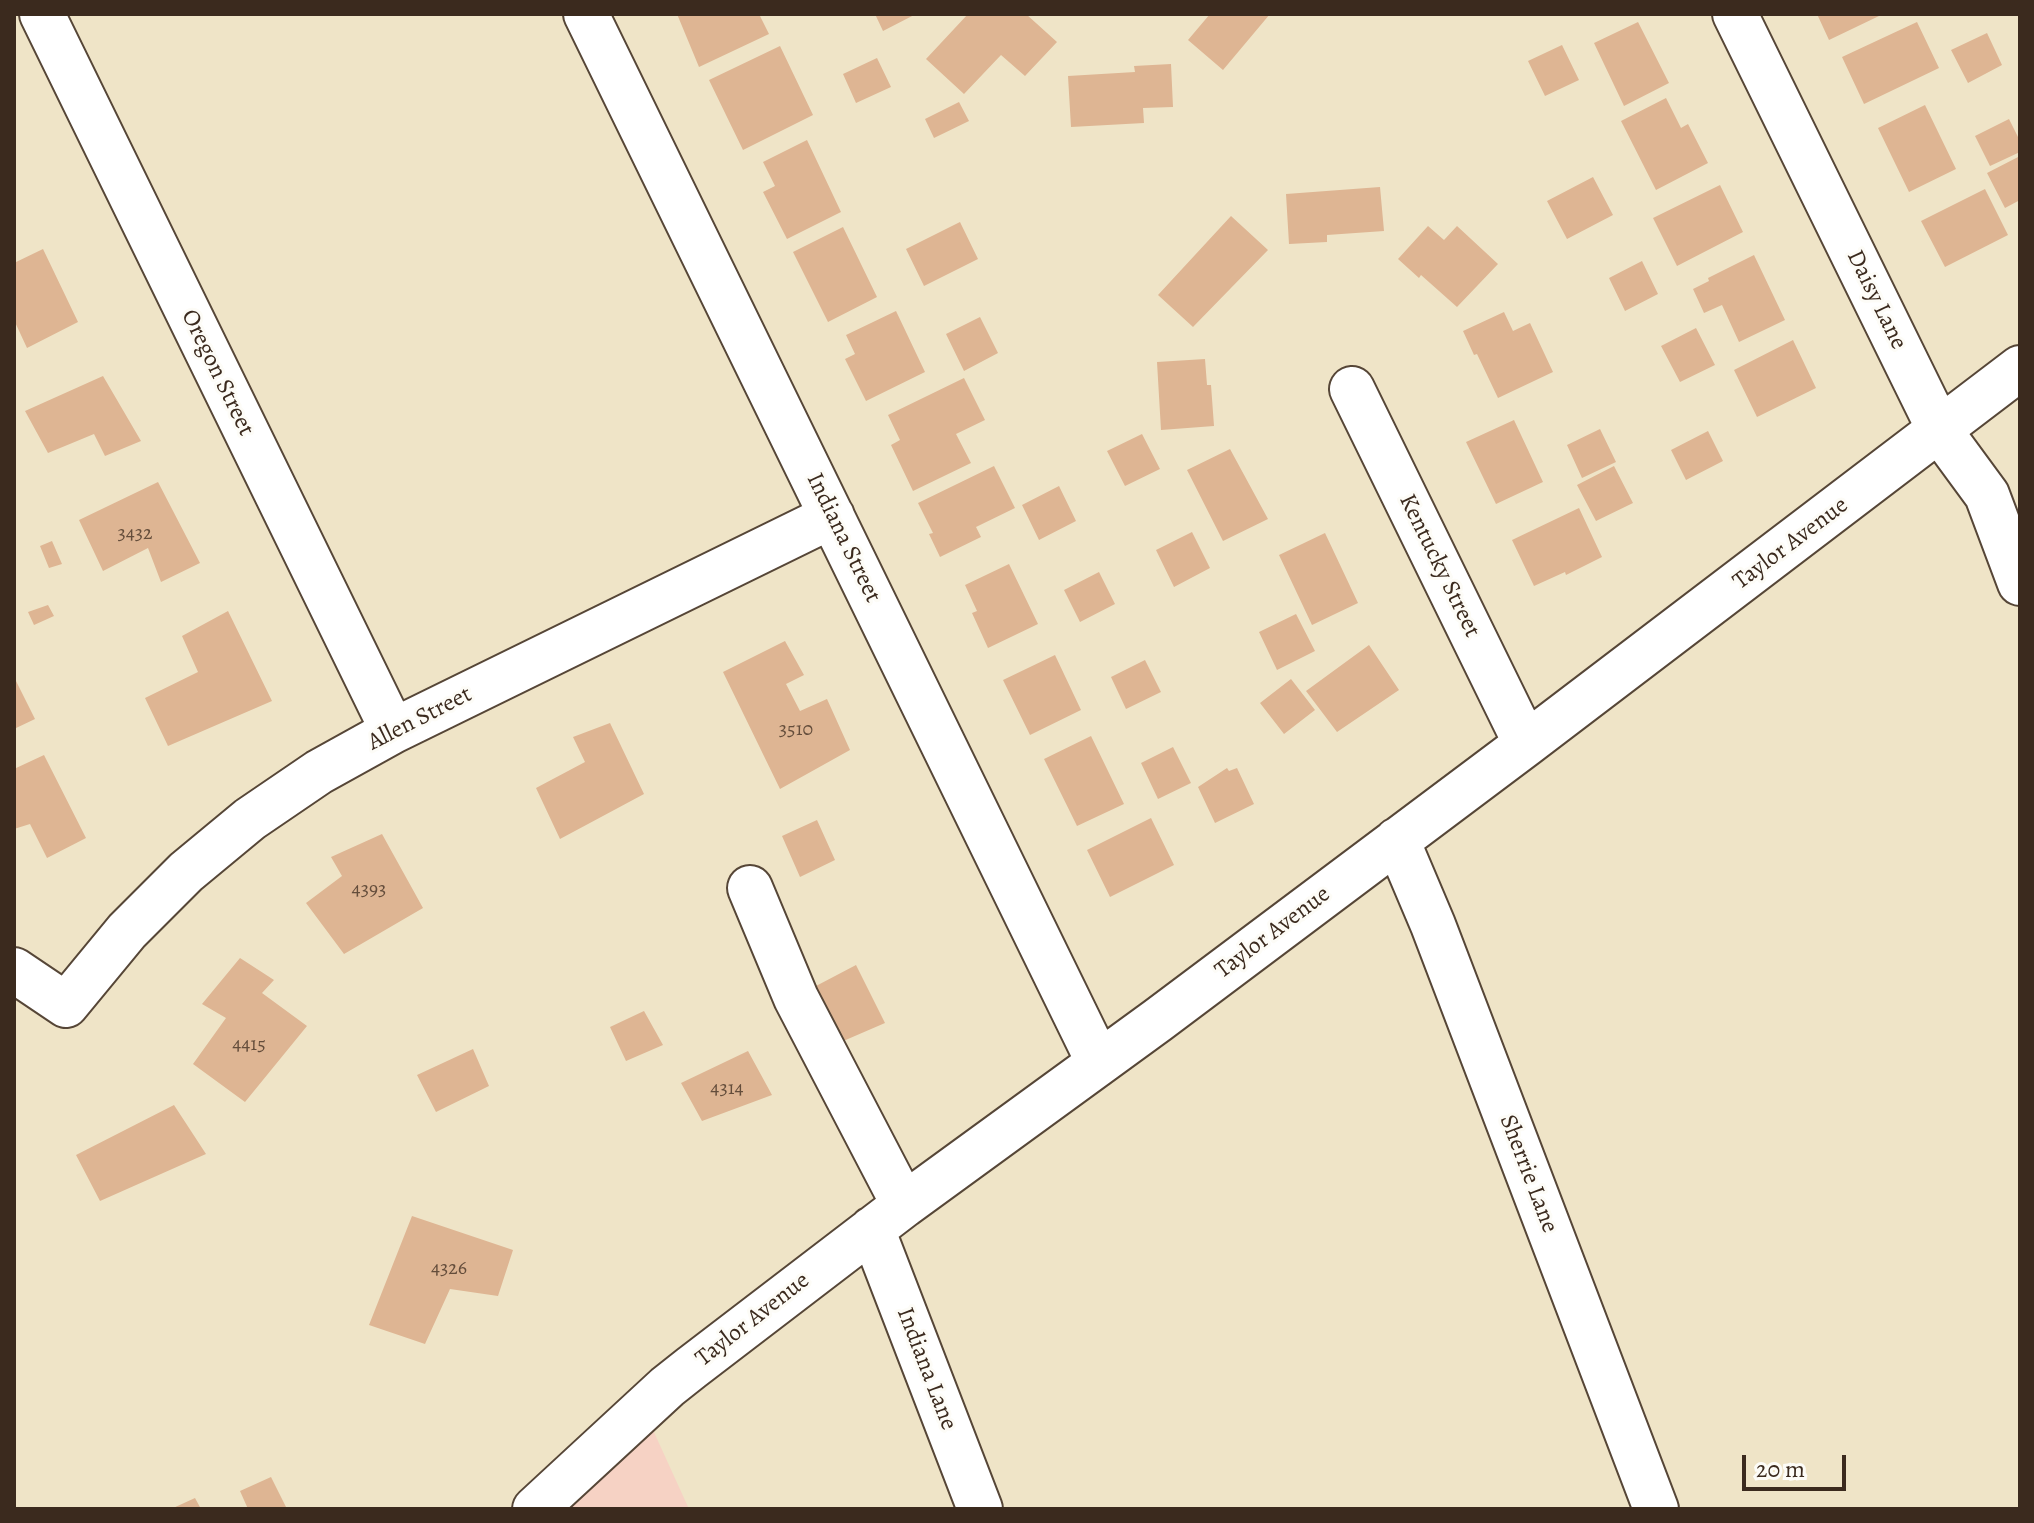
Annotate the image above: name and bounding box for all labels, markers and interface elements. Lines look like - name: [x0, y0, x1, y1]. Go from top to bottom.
- street label: Daisy Lane: [1840, 246, 1912, 354]
- street label: Oregon Street: [174, 305, 260, 441]
- street label: Indiana Street: [799, 469, 887, 607]
- street label: Kentucky Street: [1392, 490, 1486, 642]
- street label: Taylor Avenue: [1728, 491, 1854, 597]
- house number: 3432: [117, 522, 153, 546]
- street label: Allen Street: [363, 681, 477, 757]
- house number: 3510: [779, 718, 813, 742]
- house number: 4393: [352, 878, 386, 902]
- street label: Taylor Avenue: [1210, 880, 1336, 986]
- house number: 4415: [232, 1033, 266, 1057]
- house number: 4314: [710, 1077, 744, 1101]
- street label: Sherrie Lane: [1492, 1111, 1564, 1237]
- house number: 4326: [431, 1257, 467, 1281]
- street label: Taylor Avenue: [690, 1267, 816, 1373]
- street label: Indiana Lane: [889, 1304, 963, 1434]
- scale bar: [1746, 1439, 1850, 1489]
- text: 20 m: [1756, 1453, 1805, 1485]

